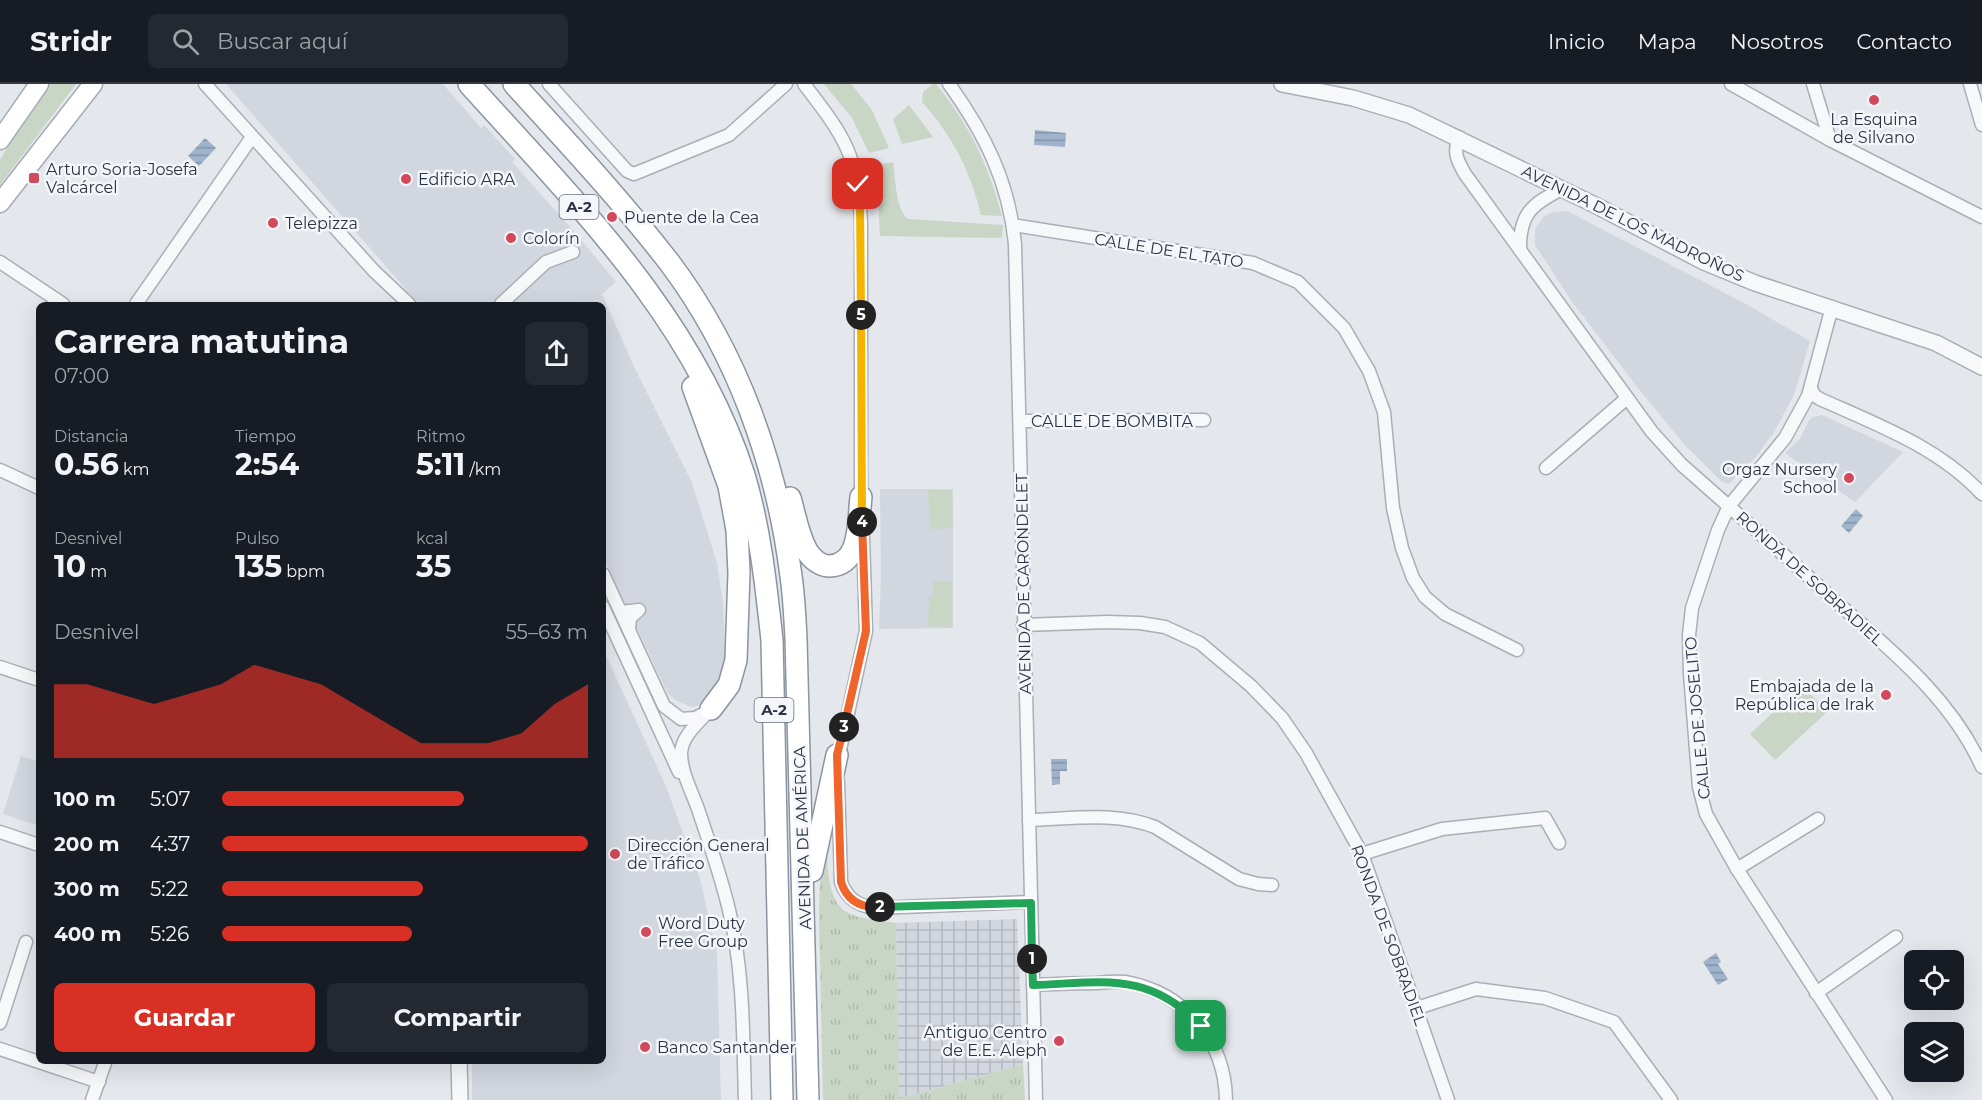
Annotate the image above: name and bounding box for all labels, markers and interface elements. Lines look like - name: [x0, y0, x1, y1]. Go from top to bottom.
- search box: [148, 14, 568, 68]
- text: Stridr: [30, 24, 112, 58]
- icon: search: [169, 25, 202, 58]
- text: Buscar aquí: [217, 28, 348, 55]
- text: Inicio: [1548, 29, 1605, 54]
- text: Mapa: [1638, 29, 1697, 54]
- text: Nosotros: [1730, 29, 1823, 54]
- text: Contacto: [1856, 29, 1952, 54]
- marker: La Esquina de Silvano: [1867, 93, 1881, 107]
- place label: La Esquina de Silvano: [1830, 110, 1918, 147]
- pin: [832, 158, 883, 209]
- place label: Arturo Soria-Josefa Valcárcel: [46, 160, 198, 197]
- street label: AVENIDA DE LOS MADROÑOS: [1518, 161, 1747, 286]
- icon: check: [841, 167, 874, 200]
- place label: Edificio ARA: [418, 170, 516, 189]
- marker: Arturo Soria-Josefa Valcárcel: [27, 171, 41, 185]
- marker: Edificio ARA: [399, 172, 413, 186]
- road number: A-2: [560, 195, 598, 219]
- place label: Puente de la Cea: [624, 208, 759, 227]
- marker: Puente de la Cea: [605, 210, 619, 224]
- place label: Telepizza: [285, 214, 358, 233]
- marker: Telepizza: [266, 216, 280, 230]
- place label: Colorín: [523, 229, 580, 248]
- street label: CALLE DE EL TATO: [1093, 229, 1245, 272]
- marker: Colorín: [504, 231, 518, 245]
- pin: 5: [846, 300, 876, 330]
- text: 5: [856, 305, 866, 324]
- text: Carrera matutina: [54, 321, 349, 361]
- button: share: [525, 322, 588, 385]
- text: 07:00: [54, 364, 109, 388]
- street label: CALLE DE BOMBITA: [1031, 412, 1194, 431]
- text: Distancia: [54, 427, 128, 446]
- text: Tiempo: [235, 427, 296, 446]
- text: Ritmo: [416, 427, 465, 446]
- text: 0.56: [54, 446, 119, 483]
- text: 2:54: [235, 446, 299, 483]
- text: 5:11: [416, 446, 465, 483]
- text: km: [119, 460, 149, 479]
- text: /km: [465, 460, 501, 479]
- place label: Orgaz Nursery School: [1722, 460, 1837, 497]
- marker: Orgaz Nursery School: [1842, 471, 1856, 485]
- street label: AVENIDA DE CARONDELET: [1012, 473, 1035, 695]
- pin: 4: [847, 507, 877, 537]
- street label: RONDA DE SOBRADIEL: [1732, 507, 1888, 650]
- text: 4: [856, 512, 868, 531]
- text: Desnivel: [54, 529, 122, 548]
- text: Pulso: [235, 529, 279, 548]
- text: kcal: [416, 529, 448, 548]
- text: 10: [54, 548, 86, 585]
- text: 135: [235, 548, 282, 585]
- text: 35: [416, 548, 451, 585]
- text: m: [86, 562, 107, 581]
- text: bpm: [282, 562, 325, 581]
- text: Desnivel: [54, 620, 139, 644]
- text: 55–63 m: [505, 620, 588, 644]
- street label: CALLE DE JOSELITO: [1681, 636, 1714, 800]
- place label: Embajada de la República de Irak: [1735, 677, 1874, 714]
- marker: Embajada de la República de Irak: [1879, 688, 1893, 702]
- road number: A-2: [754, 698, 794, 722]
- pin: 3: [829, 712, 859, 742]
- text: 3: [839, 717, 849, 736]
- street label: AVENIDA DE AMÉRICA: [790, 745, 815, 930]
- text: 100 m: [54, 787, 116, 811]
- text: 5:07: [150, 787, 190, 811]
- text: 200 m: [54, 832, 120, 856]
- text: 4:37: [150, 832, 190, 856]
- place label: Dirección General de Tráfico: [627, 836, 770, 873]
- street label: RONDA DE SOBRADIEL: [1347, 842, 1430, 1029]
- marker: Dirección General de Tráfico: [608, 847, 622, 861]
- text: 300 m: [54, 877, 120, 901]
- text: 5:22: [150, 877, 188, 901]
- pin: 2: [865, 892, 895, 922]
- text: 2: [875, 897, 885, 916]
- place label: Word Duty Free Group: [658, 914, 748, 951]
- text: 400 m: [54, 922, 122, 946]
- text: 5:26: [150, 922, 189, 946]
- marker: Word Duty Free Group: [639, 925, 653, 939]
- pin: 1: [1017, 944, 1047, 974]
- text: 1: [1029, 949, 1035, 968]
- map controls: [1904, 950, 1964, 1082]
- button: locate: [1904, 950, 1964, 1010]
- button: Guardar: [54, 983, 315, 1052]
- button: Compartir: [327, 983, 588, 1052]
- pin: [1175, 1000, 1226, 1051]
- icon: arrive: [1184, 1009, 1217, 1042]
- button: layers: [1904, 1022, 1964, 1082]
- place label: Antiguo Centro de E.E. Aleph: [924, 1023, 1047, 1060]
- marker: Antiguo Centro de E.E. Aleph: [1052, 1034, 1066, 1048]
- place label: Banco Santander: [657, 1038, 796, 1057]
- marker: Banco Santander: [638, 1040, 652, 1054]

